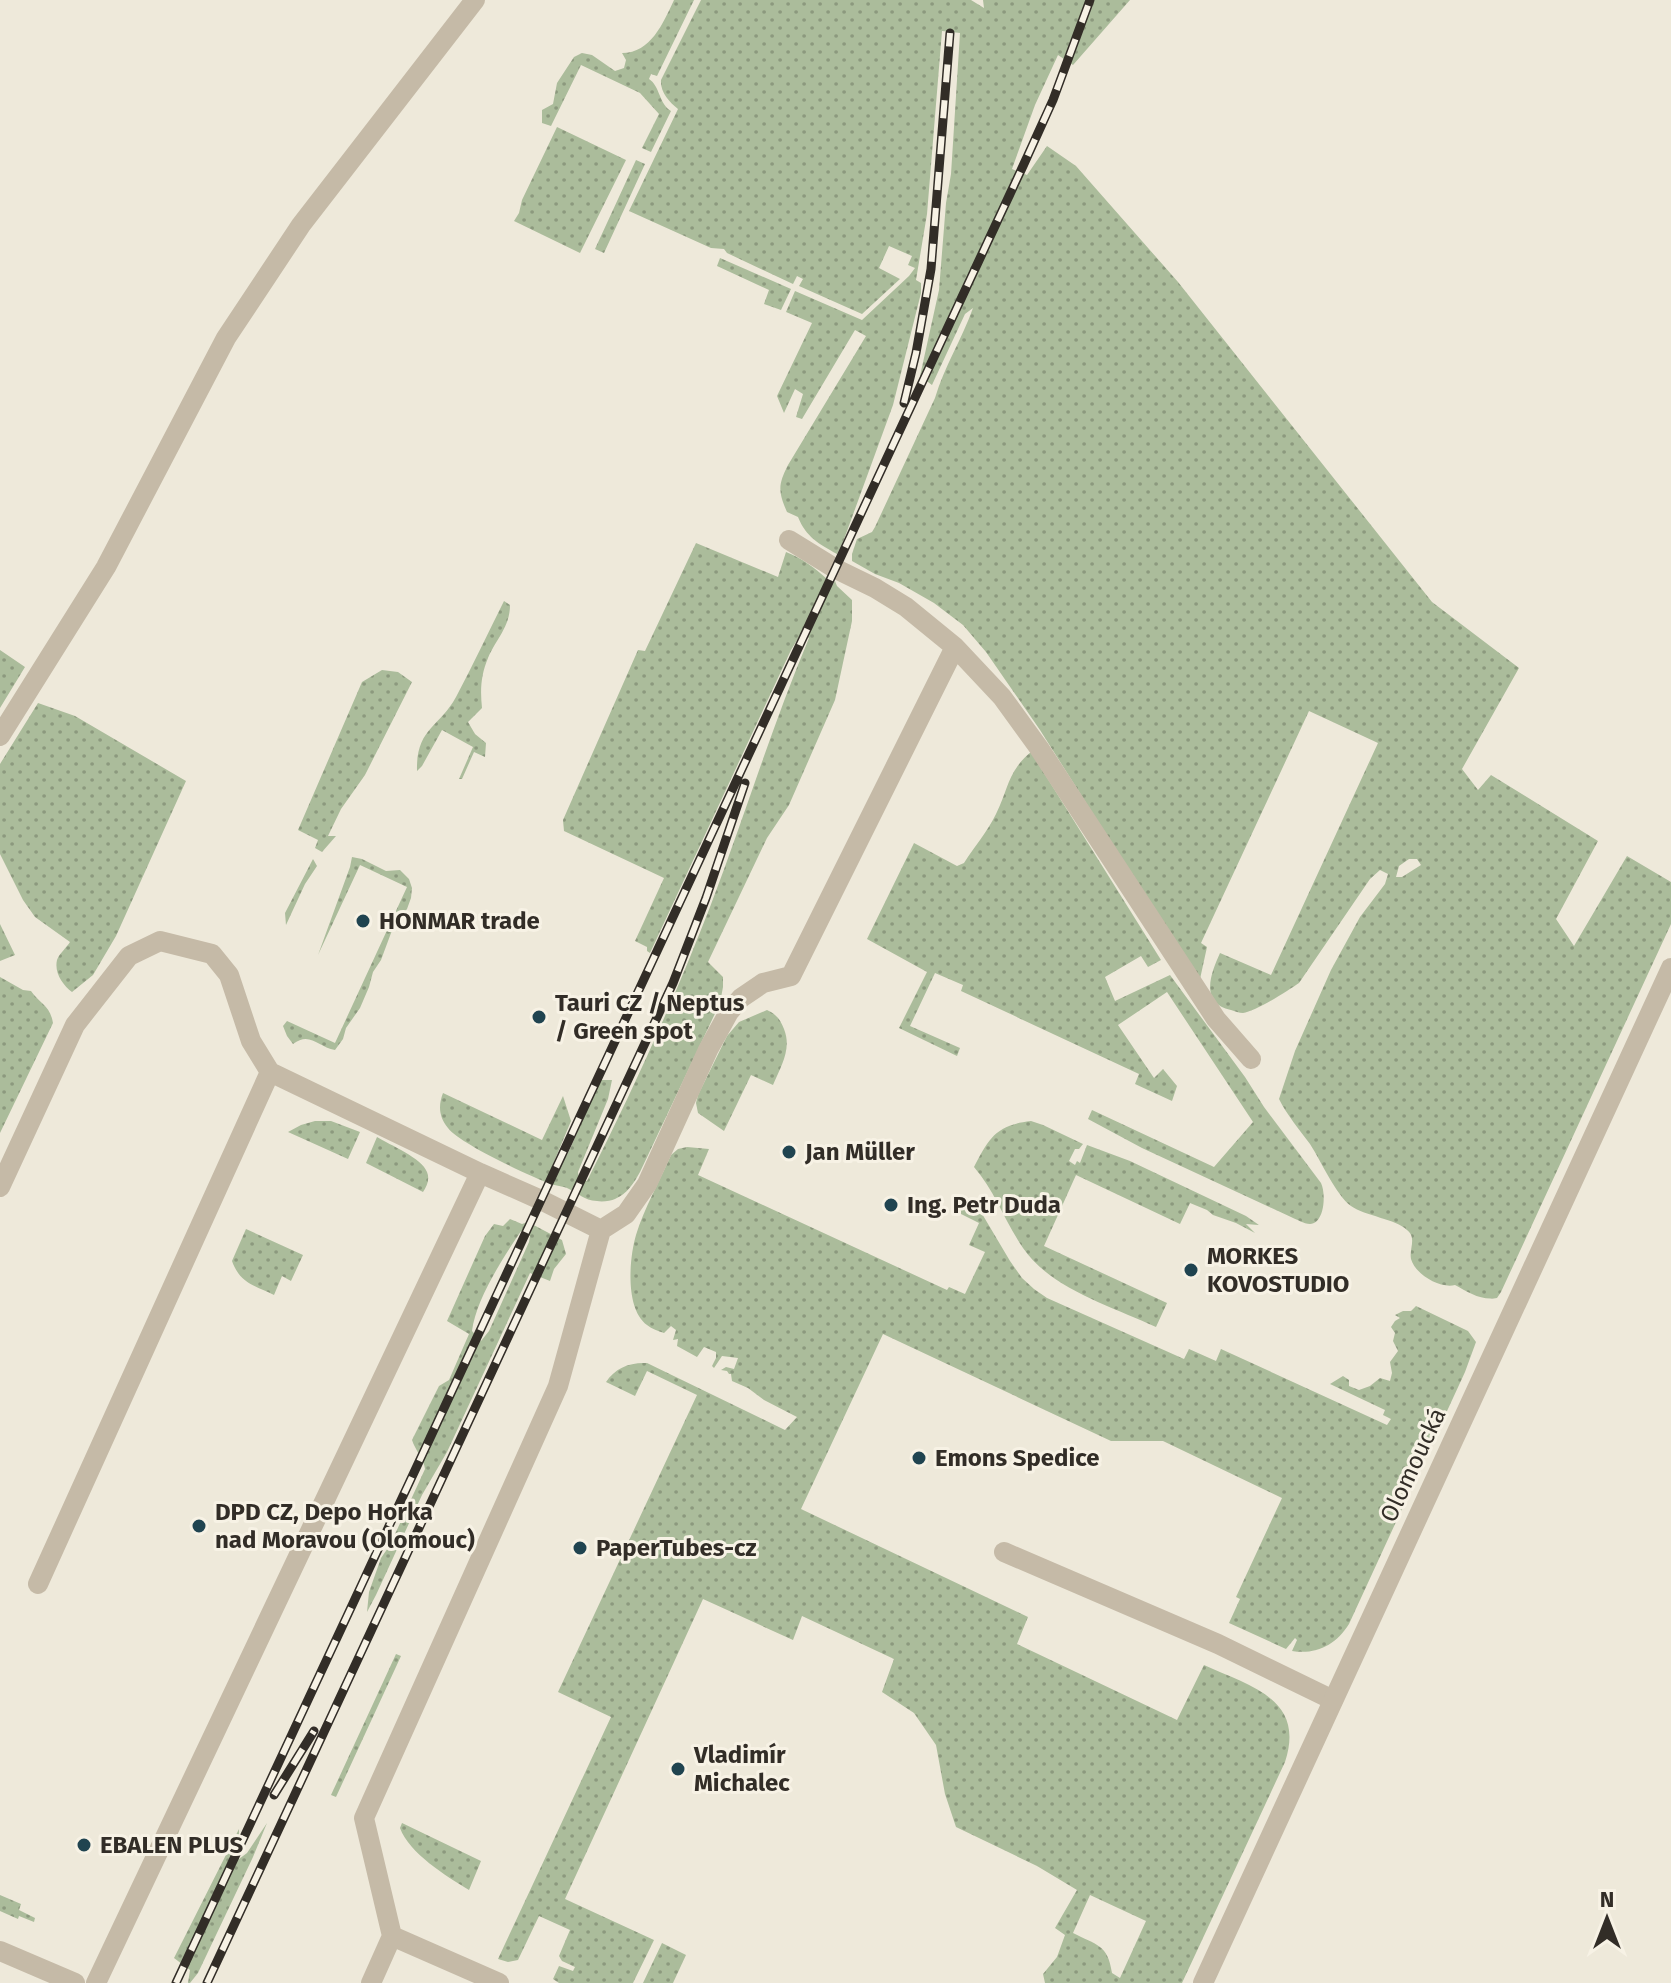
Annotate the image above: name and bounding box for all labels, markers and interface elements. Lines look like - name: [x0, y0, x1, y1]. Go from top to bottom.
- place label: HONMAR trade: [379, 907, 540, 935]
- marker: HONMAR trade: [354, 912, 372, 930]
- place label: Tauri CZ / Neptus / Green spot: [555, 989, 745, 1045]
- marker: Tauri CZ / Neptus / Green spot: [530, 1008, 548, 1026]
- place label: Jan Müller: [804, 1138, 915, 1166]
- marker: Jan Müller: [780, 1143, 798, 1161]
- place label: Ing. Petr Duda: [907, 1191, 1061, 1219]
- marker: Ing. Petr Duda: [882, 1196, 900, 1214]
- place label: MORKES KOVOSTUDIO: [1207, 1242, 1349, 1298]
- marker: MORKES KOVOSTUDIO: [1182, 1261, 1200, 1279]
- street label: Olomoucká: [1374, 1404, 1452, 1526]
- place label: Emons Spedice: [935, 1444, 1100, 1472]
- marker: Emons Spedice: [910, 1449, 928, 1467]
- place label: DPD CZ, Depo Horka nad Moravou (Olomouc): [215, 1498, 475, 1554]
- marker: DPD CZ, Depo Horka nad Moravou (Olomouc): [190, 1517, 208, 1535]
- place label: PaperTubes-cz: [596, 1534, 756, 1562]
- marker: PaperTubes-cz: [571, 1539, 589, 1557]
- place label: Vladimír Michalec: [693, 1741, 790, 1797]
- marker: Vladimír Michalec: [669, 1760, 687, 1778]
- place label: EBALEN PLUS: [100, 1831, 244, 1859]
- marker: EBALEN PLUS: [75, 1836, 93, 1854]
- north arrow: [1567, 1879, 1647, 1959]
- text: N: [1600, 1886, 1614, 1913]

